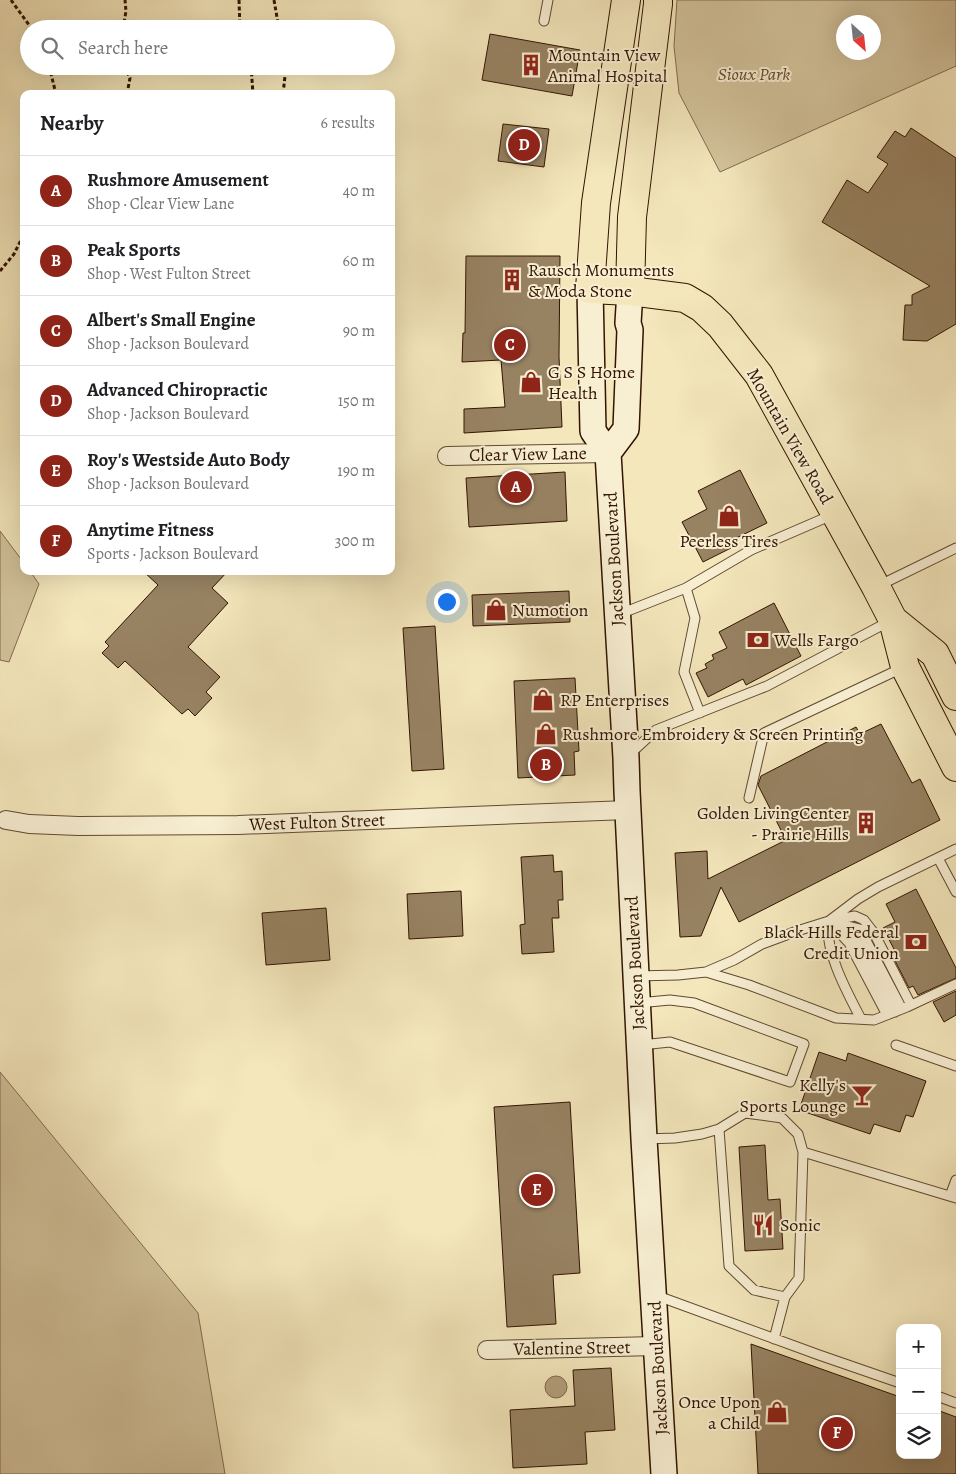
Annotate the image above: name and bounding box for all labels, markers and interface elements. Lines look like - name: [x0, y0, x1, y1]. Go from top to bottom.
- north arrow: [836, 15, 881, 60]
- search box: [20, 20, 395, 75]
- icon: search: [38, 34, 66, 62]
- text: Search here: [78, 35, 168, 61]
- place label: Mountain View Animal Hospital: [547, 43, 668, 88]
- building icon: Mountain View Animal Hospital: [518, 52, 544, 78]
- park label: Sioux Park: [718, 62, 790, 86]
- text: Nearby: [40, 109, 103, 137]
- text: 6 results: [321, 112, 375, 134]
- pin: D: [508, 126, 540, 164]
- text: Rushmore Amusement: [87, 167, 269, 193]
- text: A: [51, 180, 61, 202]
- text: 40 m: [343, 180, 375, 202]
- text: Shop · Clear View Lane: [87, 193, 234, 215]
- text: Peak Sports: [87, 237, 181, 263]
- text: B: [51, 250, 61, 272]
- text: 60 m: [343, 250, 375, 272]
- place label: Rausch Monuments & Moda Stone: [528, 258, 674, 303]
- text: Shop · West Fulton Street: [87, 263, 251, 285]
- building icon: Rausch Monuments & Moda Stone: [499, 267, 525, 293]
- text: Albert's Small Engine: [87, 307, 256, 333]
- text: C: [51, 320, 61, 342]
- text: 90 m: [343, 320, 375, 342]
- pin: C: [494, 326, 526, 364]
- text: Shop · Jackson Boulevard: [87, 333, 249, 355]
- place label: G S S Home Health: [548, 360, 635, 405]
- street label: Mountain View Road: [741, 364, 839, 509]
- shop icon: G S S Home Health: [518, 369, 544, 395]
- text: Advanced Chiropractic: [87, 377, 268, 403]
- text: D: [50, 390, 62, 412]
- text: 150 m: [338, 390, 375, 412]
- text: Shop · Jackson Boulevard: [87, 403, 249, 425]
- street label: Clear View Lane: [469, 441, 587, 467]
- text: Roy's Westside Auto Body: [87, 447, 290, 473]
- text: E: [51, 460, 61, 482]
- text: 190 m: [337, 460, 375, 482]
- pin: A: [500, 468, 532, 506]
- text: Shop · Jackson Boulevard: [87, 473, 249, 495]
- street label: Jackson Boulevard: [598, 491, 629, 627]
- shop icon: Peerless Tires: [716, 503, 742, 529]
- text: Anytime Fitness: [87, 517, 214, 543]
- place label: Peerless Tires: [680, 529, 779, 553]
- text: F: [52, 530, 60, 552]
- text: 300 m: [335, 530, 375, 552]
- text: Sports · Jackson Boulevard: [87, 543, 259, 565]
- your location: [434, 589, 460, 615]
- shop icon: Numotion: [483, 597, 509, 623]
- place label: Numotion: [512, 598, 589, 622]
- bank icon: Wells Fargo: [745, 627, 771, 653]
- place label: Wells Fargo: [773, 628, 859, 652]
- shop icon: RP Enterprises: [530, 687, 556, 713]
- place label: RP Enterprises: [560, 688, 669, 712]
- shop icon: Rushmore Embroidery & Screen Printing: [533, 721, 559, 747]
- place label: Rushmore Embroidery & Screen Printing: [562, 722, 864, 746]
- pin: B: [530, 746, 562, 784]
- place label: Golden LivingCenter - Prairie Hills: [697, 801, 849, 846]
- street label: West Fulton Street: [248, 808, 386, 836]
- building icon: Golden LivingCenter - Prairie Hills: [853, 810, 879, 836]
- street label: Jackson Boulevard: [619, 895, 650, 1031]
- place label: Black Hills Federal Credit Union: [764, 920, 900, 965]
- bank icon: Black Hills Federal Credit Union: [903, 929, 929, 955]
- place label: Kelly's Sports Lounge: [740, 1073, 846, 1118]
- bar icon: Kelly's Sports Lounge: [849, 1082, 875, 1108]
- pin: E: [521, 1171, 553, 1209]
- restaurant icon: Sonic: [750, 1212, 776, 1238]
- place label: Sonic: [780, 1213, 821, 1237]
- street label: Jackson Boulevard: [642, 1300, 673, 1436]
- map controls: [896, 1324, 941, 1459]
- button: +: [896, 1324, 941, 1369]
- street label: Valentine Street: [512, 1335, 631, 1361]
- button: −: [896, 1369, 941, 1414]
- place label: Once Upon a Child: [678, 1390, 760, 1435]
- shop icon: Once Upon a Child: [764, 1399, 790, 1425]
- pin: F: [821, 1414, 853, 1452]
- button: layers: [896, 1414, 941, 1459]

